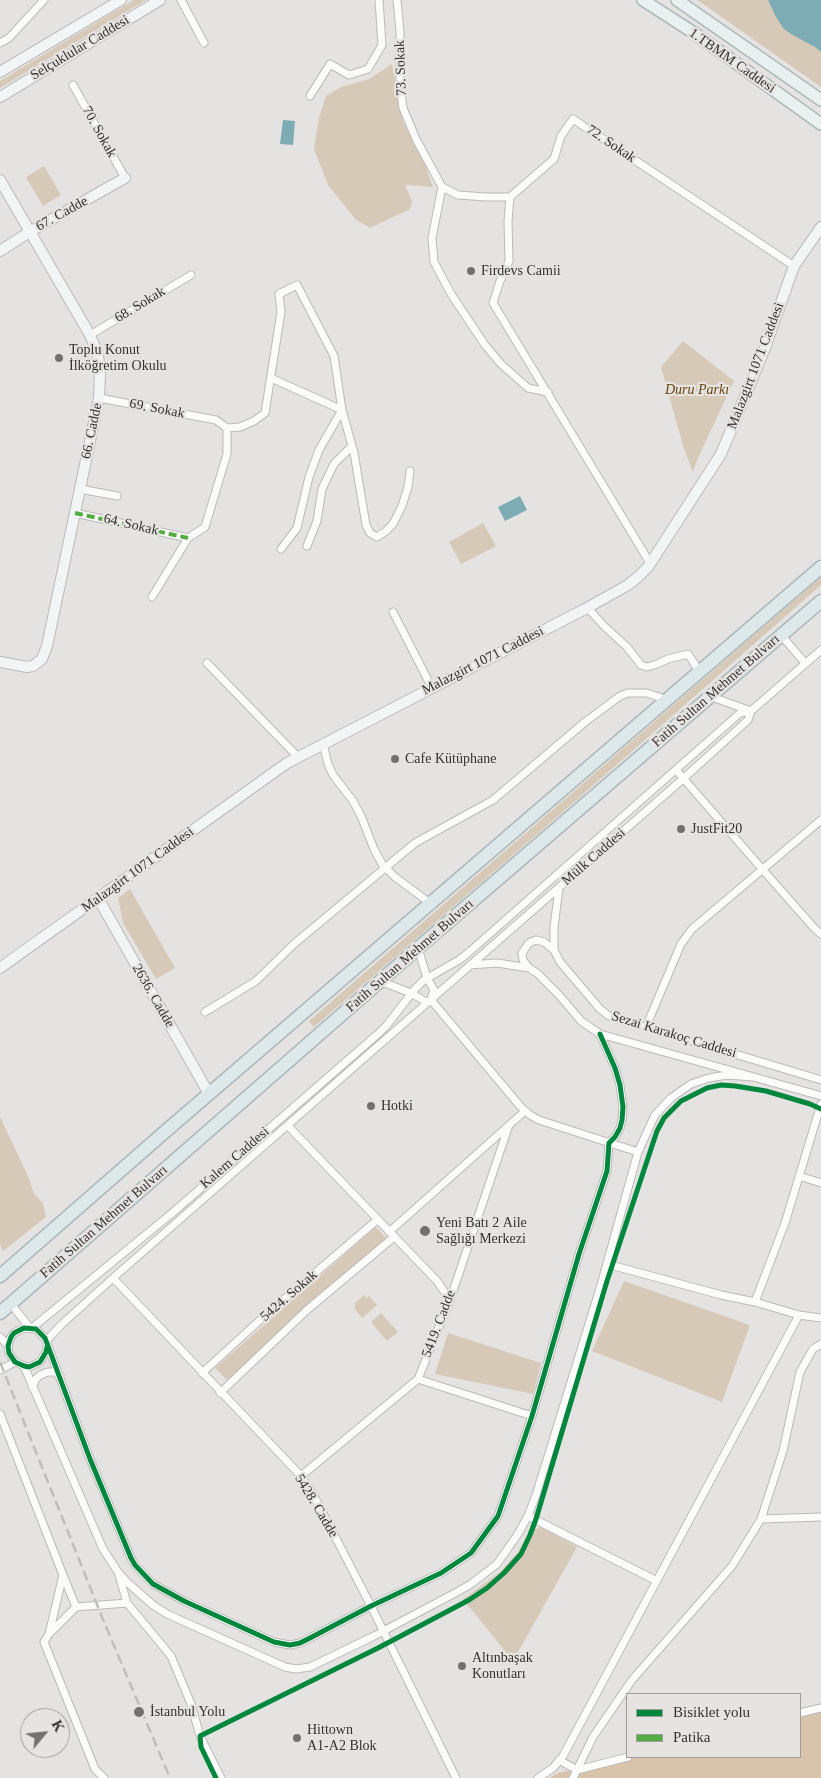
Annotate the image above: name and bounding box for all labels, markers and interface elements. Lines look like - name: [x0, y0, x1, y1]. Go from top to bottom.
- street label: Selçuklular Caddesi: [28, 12, 132, 84]
- street label: 1.TBMM Caddesi: [685, 25, 779, 97]
- street label: 73. Sokak: [392, 40, 410, 96]
- street label: 70. Sokak: [78, 103, 120, 161]
- street label: 72. Sokak: [583, 121, 639, 167]
- street label: 67. Cadde: [33, 193, 91, 235]
- place label: Firdevs Camii: [481, 263, 561, 279]
- marker: Firdevs Camii: [465, 265, 477, 277]
- street label: 68. Sokak: [112, 283, 168, 327]
- street label: Malazgirt 1071 Caddesi: [724, 300, 788, 432]
- place label: Toplu Konut İlköğretim Okulu: [69, 342, 167, 374]
- marker: Toplu Konut İlköğretim Okulu: [53, 352, 65, 364]
- park label: Duru Parkı: [665, 382, 729, 398]
- street label: 69. Sokak: [128, 395, 186, 423]
- street label: 66. Cadde: [78, 401, 106, 461]
- street label: 64. Sokak: [102, 511, 160, 539]
- street label: Malazgirt 1071 Caddesi: [419, 623, 547, 699]
- street label: Fatih Sultan Mehmet Bulvarı: [649, 631, 783, 751]
- place label: Cafe Kütüphane: [405, 751, 496, 767]
- marker: Cafe Kütüphane: [389, 753, 401, 765]
- place label: JustFit20: [691, 821, 742, 837]
- marker: JustFit20: [675, 823, 687, 835]
- street label: Malazgirt 1071 Caddesi: [79, 824, 197, 916]
- street label: Mülk Caddesi: [559, 825, 629, 889]
- street label: Fatih Sultan Mehmet Bulvarı: [343, 896, 477, 1016]
- street label: 2636. Cadde: [128, 961, 178, 1031]
- street label: Sezai Karakoç Caddesi: [609, 1008, 739, 1062]
- place label: Hotki: [381, 1098, 413, 1114]
- marker: Hotki: [365, 1100, 377, 1112]
- street label: Kalem Caddesi: [197, 1123, 273, 1193]
- street label: Fatih Sultan Mehmet Bulvarı: [37, 1162, 171, 1282]
- place label: Yeni Batı 2 Aile Sağlığı Merkezi: [436, 1215, 527, 1248]
- marker: Yeni Batı 2 Aile Sağlığı Merkezi: [418, 1224, 432, 1238]
- street label: 5424. Sokak: [257, 1267, 321, 1325]
- street label: 5419. Cadde: [418, 1288, 460, 1360]
- street label: 5428. Cadde: [291, 1471, 341, 1541]
- place label: Altınbaşak Konutları: [472, 1650, 533, 1682]
- marker: Altınbaşak Konutları: [456, 1660, 468, 1672]
- legend: [626, 1693, 801, 1758]
- place label: İstanbul Yolu: [150, 1704, 225, 1720]
- text: Bisiklet yolu: [673, 1704, 750, 1720]
- marker: İstanbul Yolu: [132, 1705, 146, 1719]
- north arrow: [20, 1708, 70, 1758]
- text: K: [49, 1718, 67, 1735]
- place label: Hittown A1-A2 Blok: [307, 1722, 377, 1754]
- text: Patika: [673, 1729, 711, 1745]
- marker: Hittown A1-A2 Blok: [291, 1732, 303, 1744]

